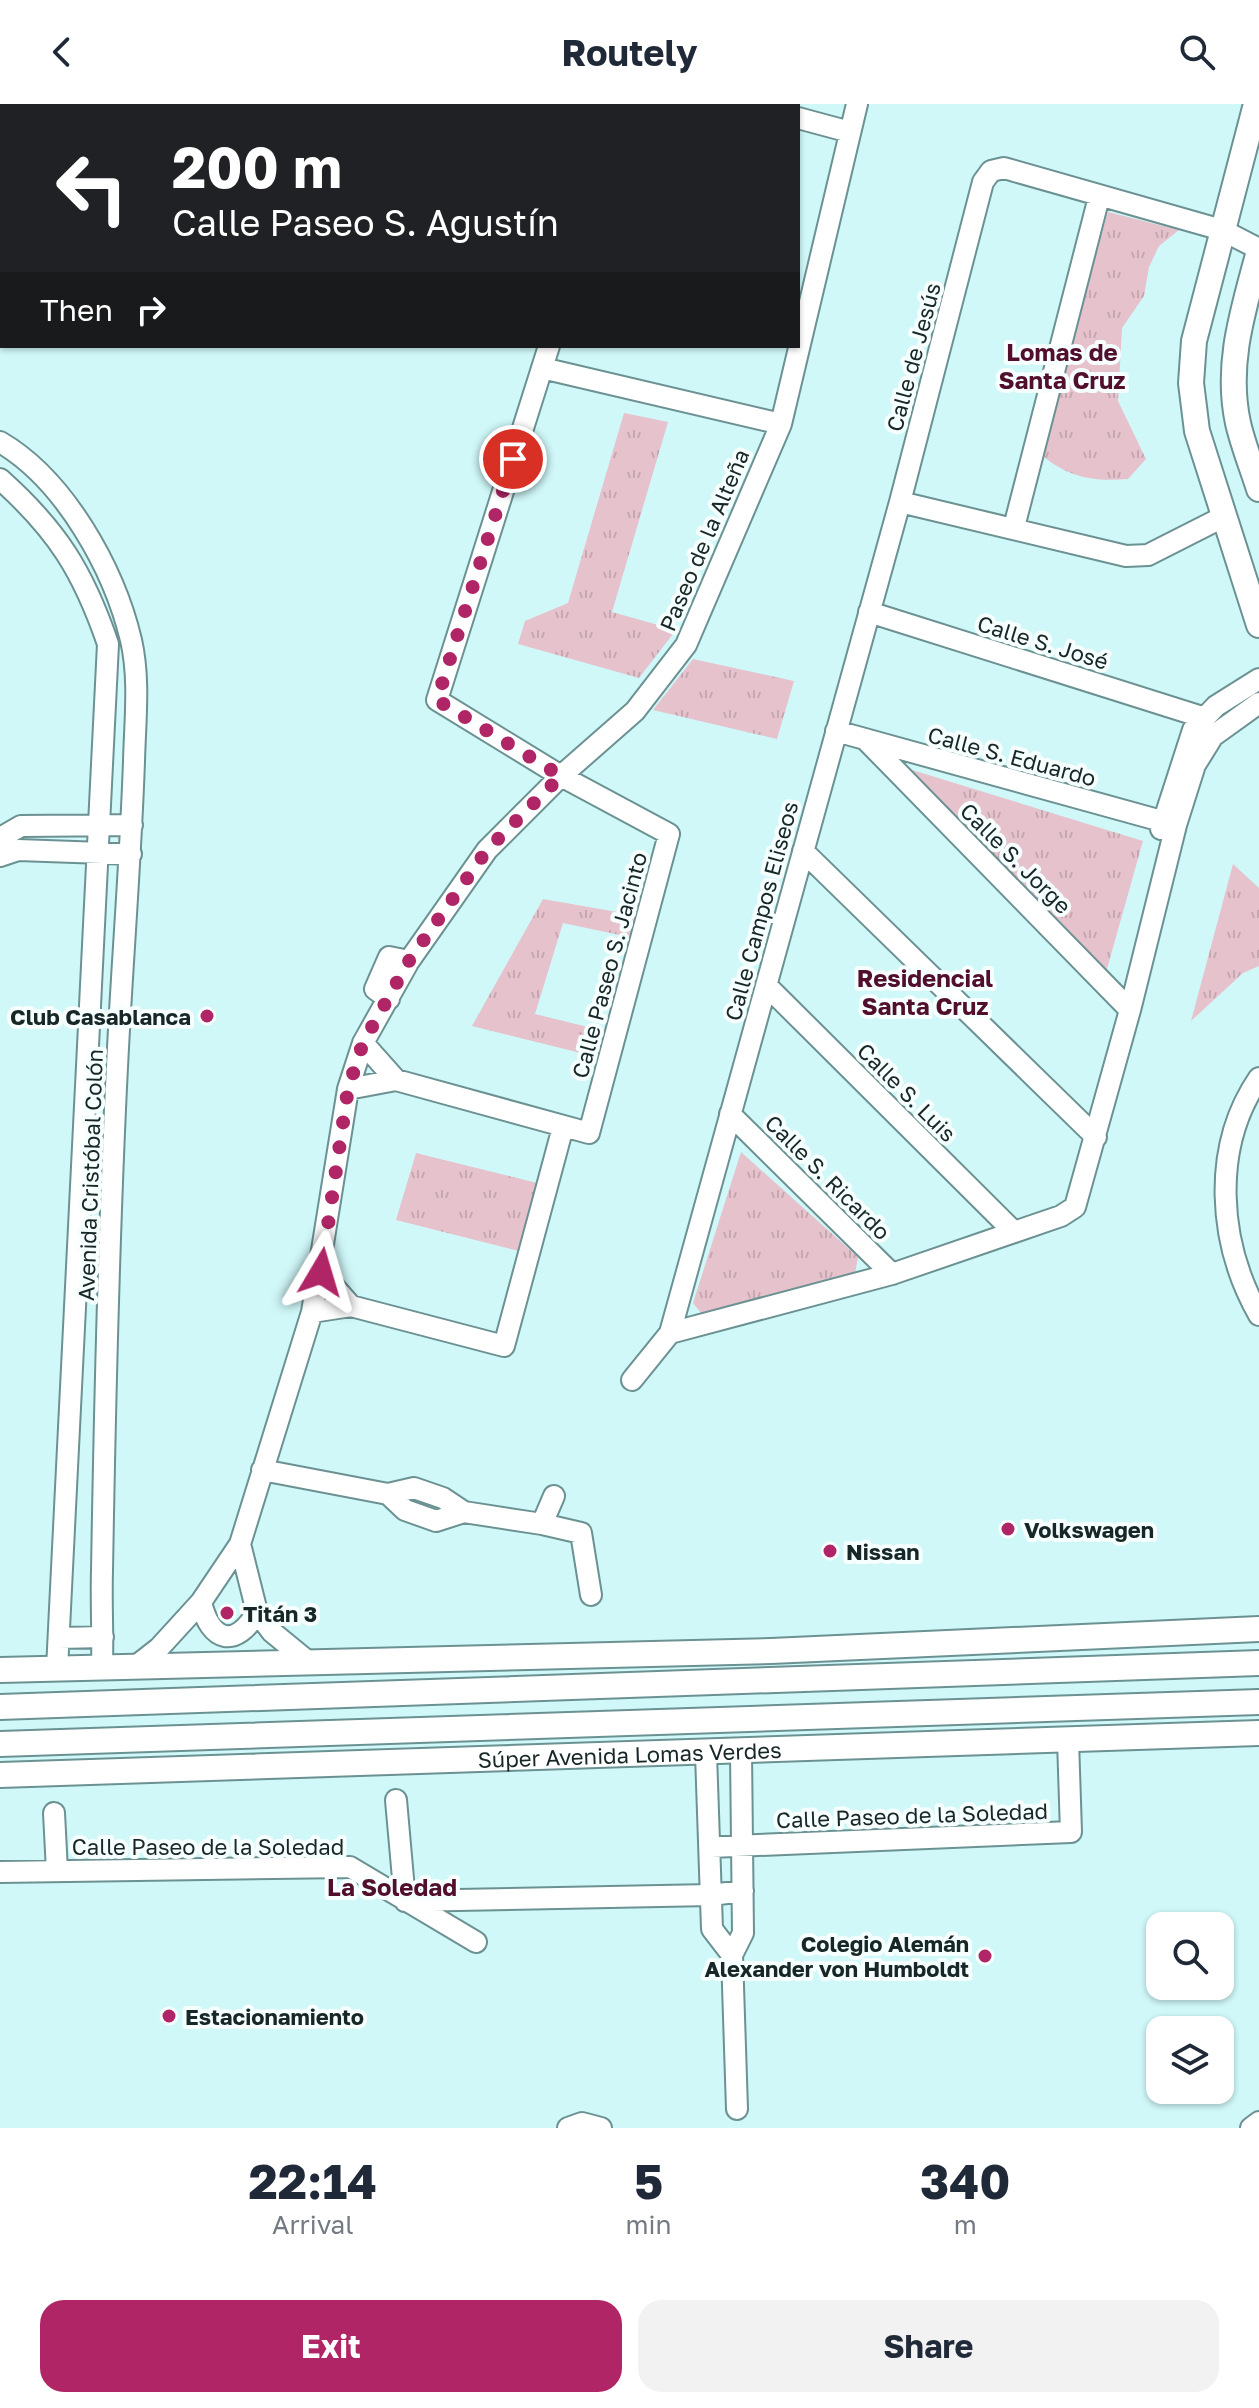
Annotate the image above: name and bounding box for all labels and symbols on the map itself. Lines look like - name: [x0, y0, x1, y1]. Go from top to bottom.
- street label: Calle de Jesús: [880, 280, 946, 434]
- district label: Lomas de Santa Cruz: [999, 337, 1125, 394]
- pin: [479, 425, 547, 493]
- street label: Paseo de la Alteña: [653, 445, 755, 635]
- street label: Calle S. José: [974, 609, 1112, 675]
- street label: Calle S. Eduardo: [925, 721, 1099, 791]
- street label: Calle S. Jorge: [955, 797, 1077, 919]
- street label: Calle Campos Eliseos: [719, 798, 803, 1024]
- street label: Calle Paseo S. Jacinto: [566, 849, 652, 1081]
- district label: Residencial Santa Cruz: [857, 963, 993, 1020]
- place label: Club Casablanca: [10, 1003, 191, 1030]
- marker: Club Casablanca: [198, 1007, 216, 1025]
- street label: Calle S. Luis: [852, 1037, 962, 1147]
- street label: Avenida Cristóbal Colón: [72, 1048, 108, 1302]
- street label: Calle S. Ricardo: [760, 1109, 896, 1245]
- position arrow: [279, 1230, 363, 1314]
- place label: Volkswagen: [1024, 1516, 1154, 1543]
- marker: Volkswagen: [999, 1520, 1017, 1538]
- place label: Nissan: [846, 1538, 919, 1565]
- marker: Nissan: [821, 1542, 839, 1560]
- place label: Titán 3: [243, 1600, 317, 1627]
- marker: Titán 3: [218, 1604, 236, 1622]
- street label: Súper Avenida Lomas Verdes: [477, 1735, 782, 1773]
- street label: Calle Paseo de la Soledad: [775, 1797, 1049, 1833]
- street label: Calle Paseo de la Soledad: [72, 1833, 344, 1860]
- district label: La Soledad: [327, 1872, 457, 1901]
- place label: Colegio Alemán Alexander von Humboldt: [704, 1930, 969, 1982]
- marker: Colegio Alemán Alexander von Humboldt: [976, 1947, 994, 1965]
- place label: Estacionamiento: [185, 2003, 364, 2030]
- marker: Estacionamiento: [160, 2007, 178, 2025]

